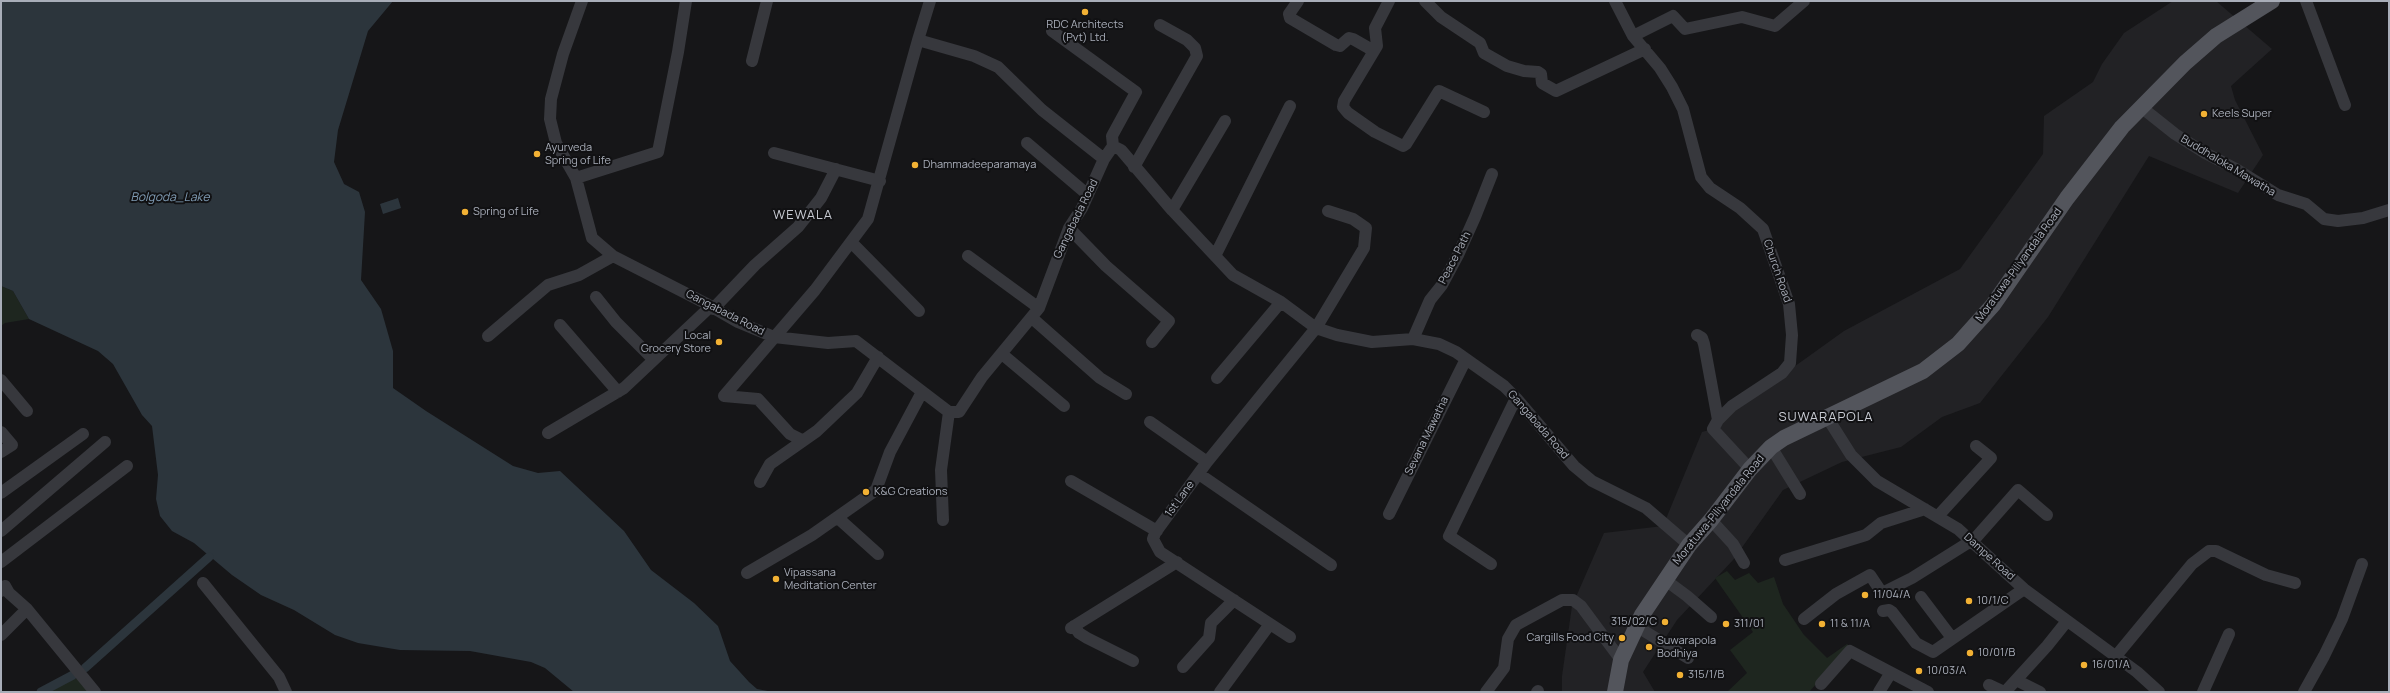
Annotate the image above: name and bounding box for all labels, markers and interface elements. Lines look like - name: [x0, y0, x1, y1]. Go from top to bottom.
- marker: RDC Architects (Pvt) Ltd.: [1080, 7, 1090, 17]
- place label: RDC Architects (Pvt) Ltd.: [1046, 18, 1124, 44]
- place label: Keels Super: [2212, 107, 2272, 121]
- marker: Keels Super: [2199, 109, 2209, 119]
- street label: Buddhaloka Mawatha: [2178, 132, 2278, 200]
- place label: Ayurveda Spring of Life: [545, 141, 611, 167]
- marker: Ayurveda Spring of Life: [532, 149, 542, 159]
- place label: Dhammadeeparamaya: [923, 158, 1036, 172]
- marker: Dhammadeeparamaya: [910, 160, 920, 170]
- street label: Gangabada Road: [1051, 177, 1101, 261]
- water label: Bolgoda_Lake: [131, 191, 209, 205]
- place label: Spring of Life: [473, 205, 539, 219]
- street label: Moratuwa-Piliyandala Road: [1973, 205, 2065, 325]
- marker: Spring of Life: [460, 207, 470, 217]
- district label: WEWALA: [773, 207, 833, 223]
- street label: Peace Path: [1436, 230, 1474, 286]
- street label: Church Road: [1760, 238, 1794, 304]
- street label: Gangabada Road: [683, 287, 767, 339]
- place label: Local Grocery Store: [641, 329, 711, 355]
- marker: Local Grocery Store: [714, 337, 724, 347]
- street label: Gangabada Road: [1505, 388, 1571, 462]
- street label: Sevana Mawatha: [1402, 395, 1452, 477]
- district label: SUWARAPOLA: [1778, 409, 1874, 425]
- street label: Moratuwa-Piliyandala Road: [1671, 452, 1767, 568]
- street label: 1st Lane: [1163, 478, 1197, 520]
- place label: K&G Creations: [874, 485, 948, 499]
- marker: K&G Creations: [861, 487, 871, 497]
- street label: Dampe Road: [1961, 531, 2017, 583]
- place label: Vipassana Meditation Center: [784, 566, 877, 592]
- marker: Vipassana Meditation Center: [771, 574, 781, 584]
- place label: 11/04/A: [1873, 588, 1910, 602]
- marker: 11/04/A: [1860, 590, 1870, 600]
- place label: 10/1/C: [1977, 594, 2009, 608]
- marker: 10/1/C: [1964, 596, 1974, 606]
- place label: 315/02/C: [1611, 615, 1657, 629]
- marker: 315/02/C: [1660, 617, 1670, 627]
- place label: 311/01: [1734, 617, 1764, 631]
- place label: 11 & 11/A: [1830, 617, 1870, 631]
- marker: 311/01: [1721, 619, 1731, 629]
- marker: 11 & 11/A: [1817, 619, 1827, 629]
- place label: Cargills Food City: [1526, 631, 1614, 645]
- marker: Cargills Food City: [1617, 633, 1627, 643]
- place label: Suwarapola Bodhiya: [1657, 634, 1716, 660]
- marker: Suwarapola Bodhiya: [1644, 642, 1654, 652]
- place label: 10/01/B: [1978, 646, 2015, 660]
- marker: 10/01/B: [1965, 648, 1975, 658]
- place label: 16/01/A: [2092, 658, 2130, 672]
- marker: 16/01/A: [2079, 660, 2089, 670]
- place label: 10/03/A: [1927, 664, 1966, 678]
- marker: 10/03/A: [1914, 666, 1924, 676]
- place label: 315/1/B: [1688, 668, 1724, 682]
- marker: 315/1/B: [1675, 670, 1685, 680]

